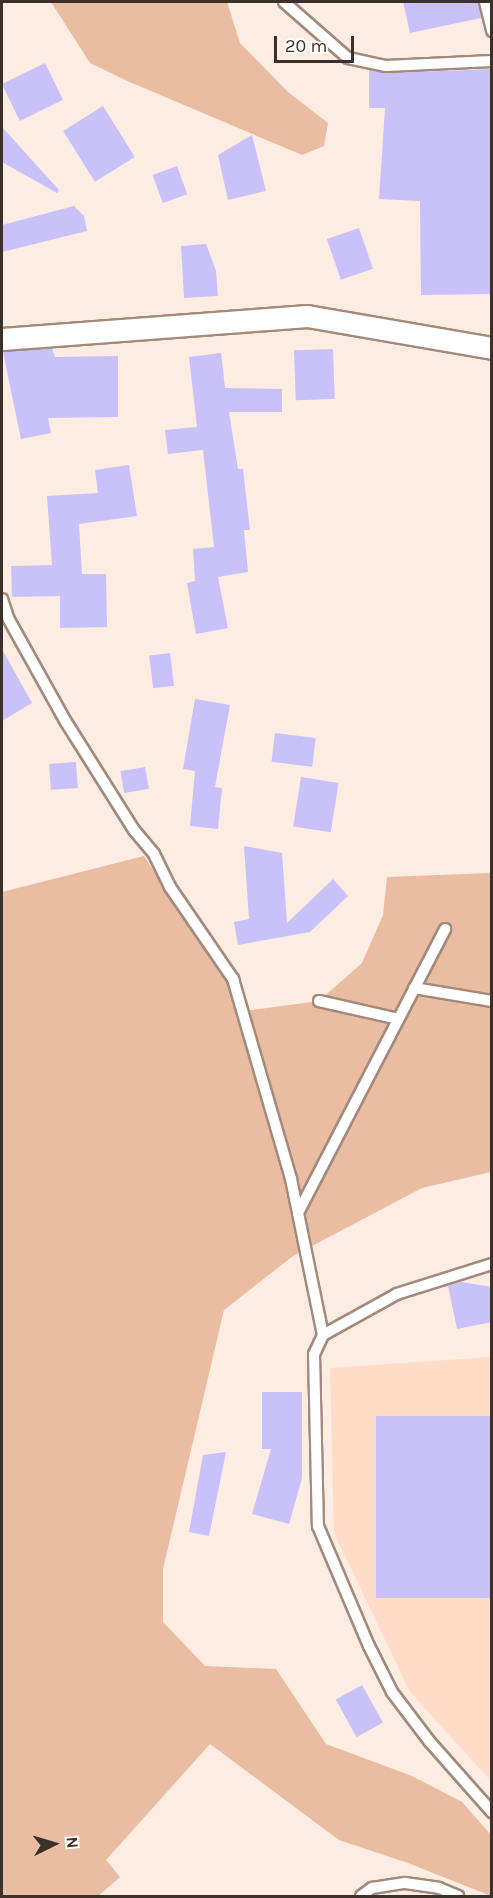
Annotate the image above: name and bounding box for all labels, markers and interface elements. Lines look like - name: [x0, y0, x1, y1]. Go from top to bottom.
- scale bar: [277, 24, 356, 62]
- text: 20 m: [285, 35, 327, 57]
- north arrow: [24, 1814, 84, 1874]
- text: N: [62, 1836, 82, 1849]

